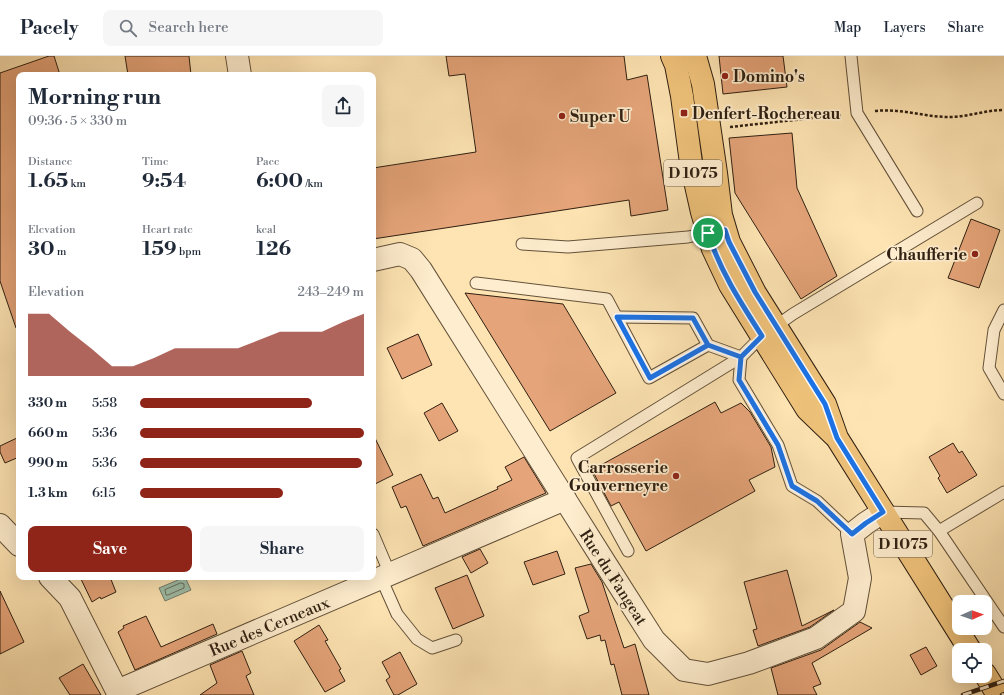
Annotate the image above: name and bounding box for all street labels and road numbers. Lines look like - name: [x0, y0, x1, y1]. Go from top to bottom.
- road number: D 1075: [664, 160, 722, 186]
- street label: Rue du Fangeat: [575, 526, 652, 629]
- road number: D 1075: [874, 531, 932, 557]
- street label: Rue des Cerneaux: [206, 592, 333, 661]

